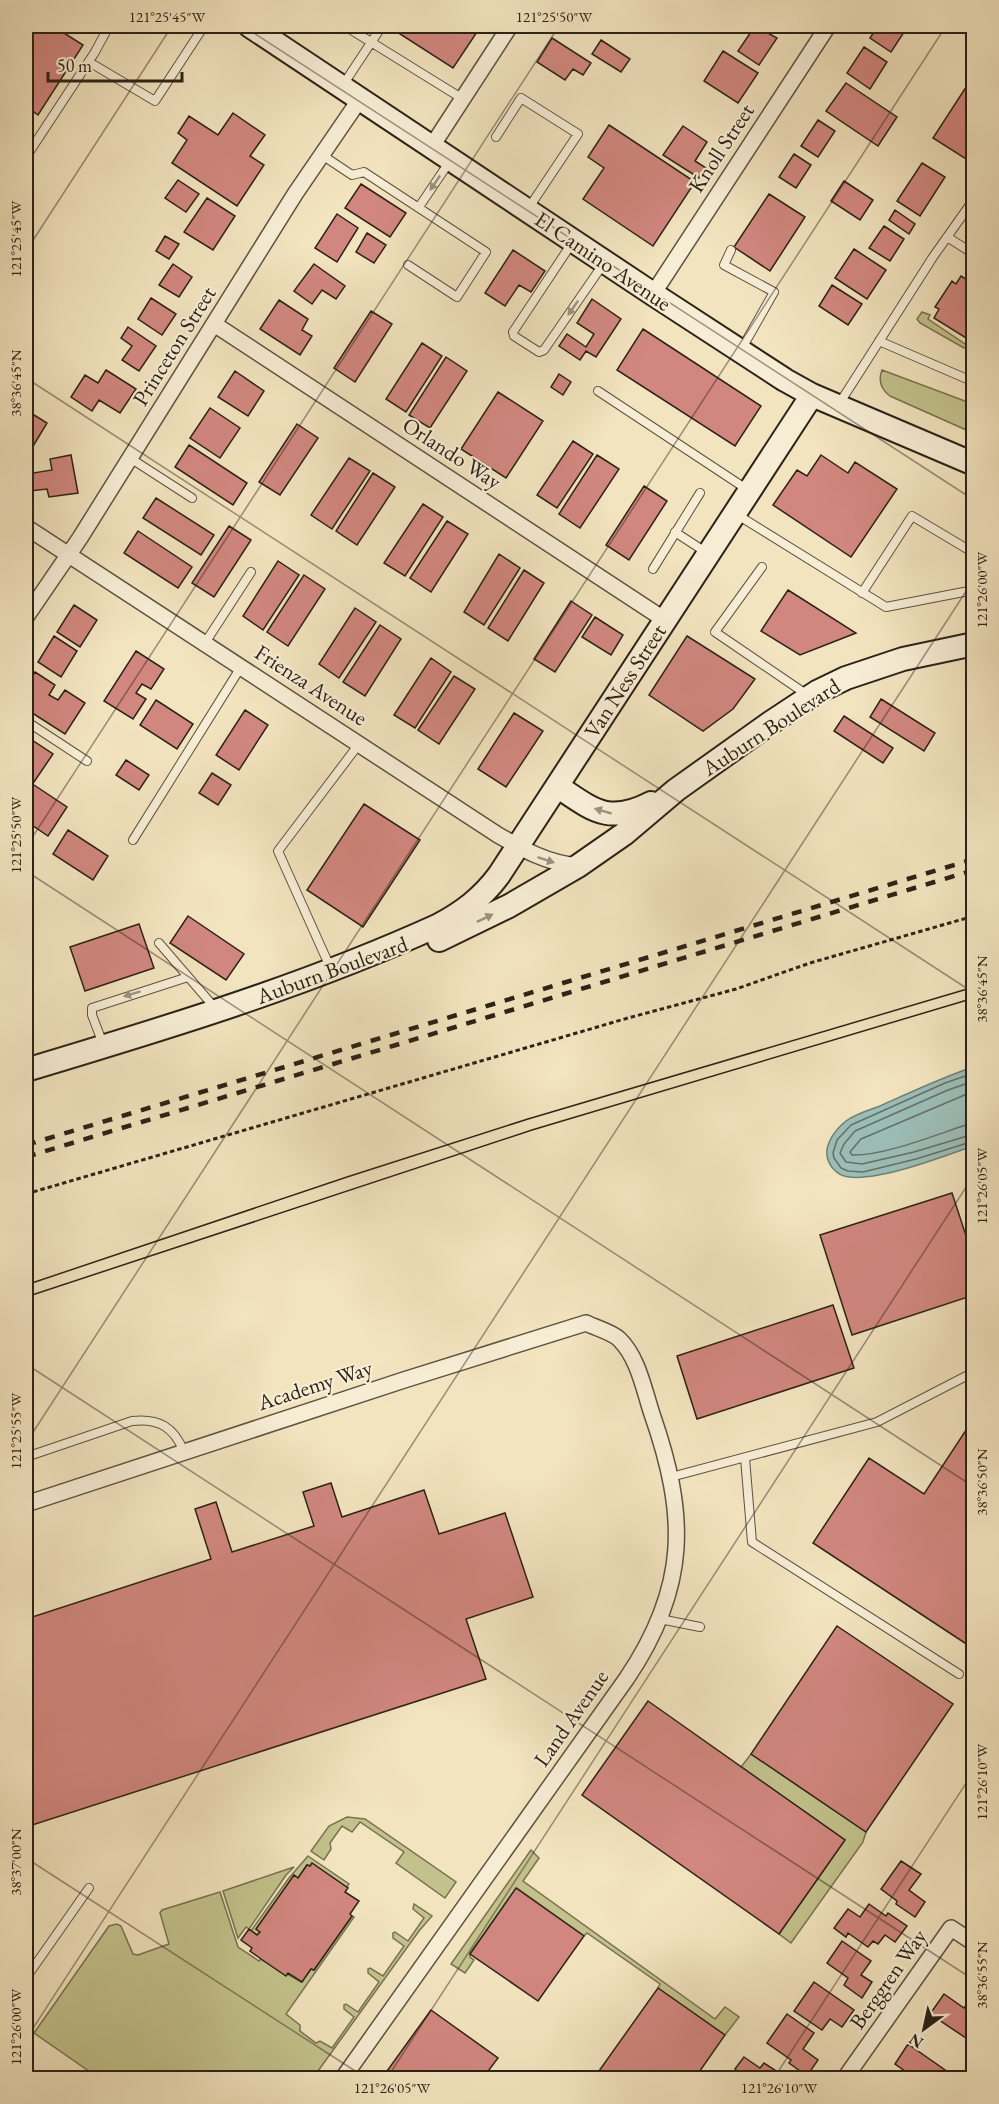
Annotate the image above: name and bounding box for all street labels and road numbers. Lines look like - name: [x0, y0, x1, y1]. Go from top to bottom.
- street label: Knoll Street: [681, 98, 761, 198]
- street label: El Camino Avenue: [529, 205, 677, 318]
- street label: Princeton Street: [126, 281, 222, 411]
- street label: Orlando Way: [397, 410, 507, 496]
- street label: Van Ness Street: [577, 618, 673, 744]
- street label: Frienza Avenue: [249, 638, 373, 732]
- street label: Auburn Boulevard: [696, 671, 846, 783]
- street label: Auburn Boulevard: [251, 929, 412, 1011]
- street label: Academy Way: [253, 1353, 376, 1417]
- street label: Land Avenue: [527, 1664, 615, 1772]
- street label: Berggren Way: [843, 1923, 933, 2035]

